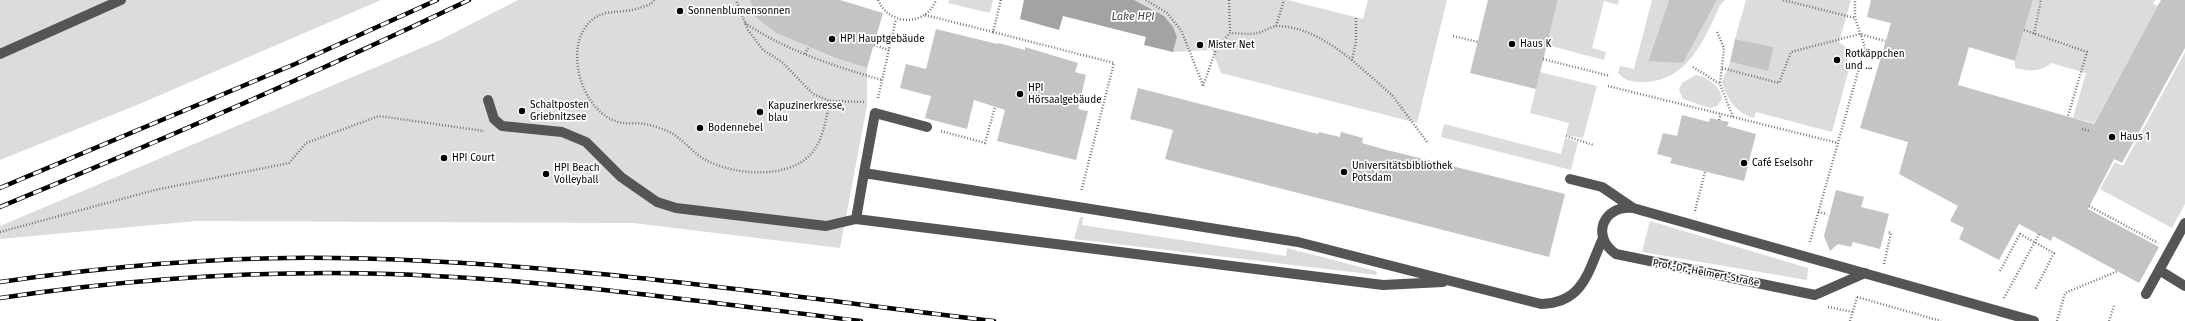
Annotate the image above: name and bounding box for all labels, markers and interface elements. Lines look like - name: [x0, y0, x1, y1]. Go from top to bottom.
- place label: Sonnenblumensonnen: [688, 5, 790, 17]
- marker: Sonnenblumensonnen: [675, 6, 685, 16]
- water label: Lake HPI: [1112, 10, 1154, 24]
- place label: HPI Hauptgebäude: [840, 33, 925, 45]
- marker: HPI Hauptgebäude: [827, 34, 837, 44]
- place label: Haus K: [1520, 38, 1551, 50]
- place label: Mister Net: [1208, 39, 1255, 51]
- marker: Haus K: [1507, 39, 1517, 49]
- marker: Mister Net: [1195, 40, 1205, 50]
- place label: Rotkäppchen und ...: [1845, 48, 1905, 72]
- marker: Rotkäppchen und ...: [1832, 55, 1842, 65]
- place label: HPI Hörsaalgebäude: [1028, 82, 1102, 106]
- marker: HPI Hörsaalgebäude: [1015, 89, 1025, 99]
- place label: Schaltposten Griebnitzsee: [530, 99, 589, 122]
- place label: Kapuzinerkresse, blau: [768, 100, 844, 124]
- marker: Schaltposten Griebnitzsee: [517, 106, 527, 116]
- marker: Kapuzinerkresse, blau: [755, 107, 765, 117]
- place label: Bodennebel: [708, 122, 763, 134]
- marker: Bodennebel: [695, 123, 705, 133]
- place label: Haus 1: [2120, 131, 2150, 143]
- marker: Haus 1: [2107, 132, 2117, 142]
- place label: HPI Court: [452, 152, 495, 164]
- marker: HPI Court: [439, 153, 449, 163]
- place label: Café Eselsohr: [1752, 157, 1813, 169]
- marker: Café Eselsohr: [1739, 158, 1749, 168]
- place label: Universitätsbibliothek Potsdam: [1352, 160, 1452, 184]
- place label: HPI Beach Volleyball: [554, 162, 600, 186]
- marker: Universitätsbibliothek Potsdam: [1339, 167, 1349, 177]
- marker: HPI Beach Volleyball: [541, 169, 551, 179]
- street label: Prof.-Dr.-Helmert-Straße: [1652, 257, 1760, 289]

